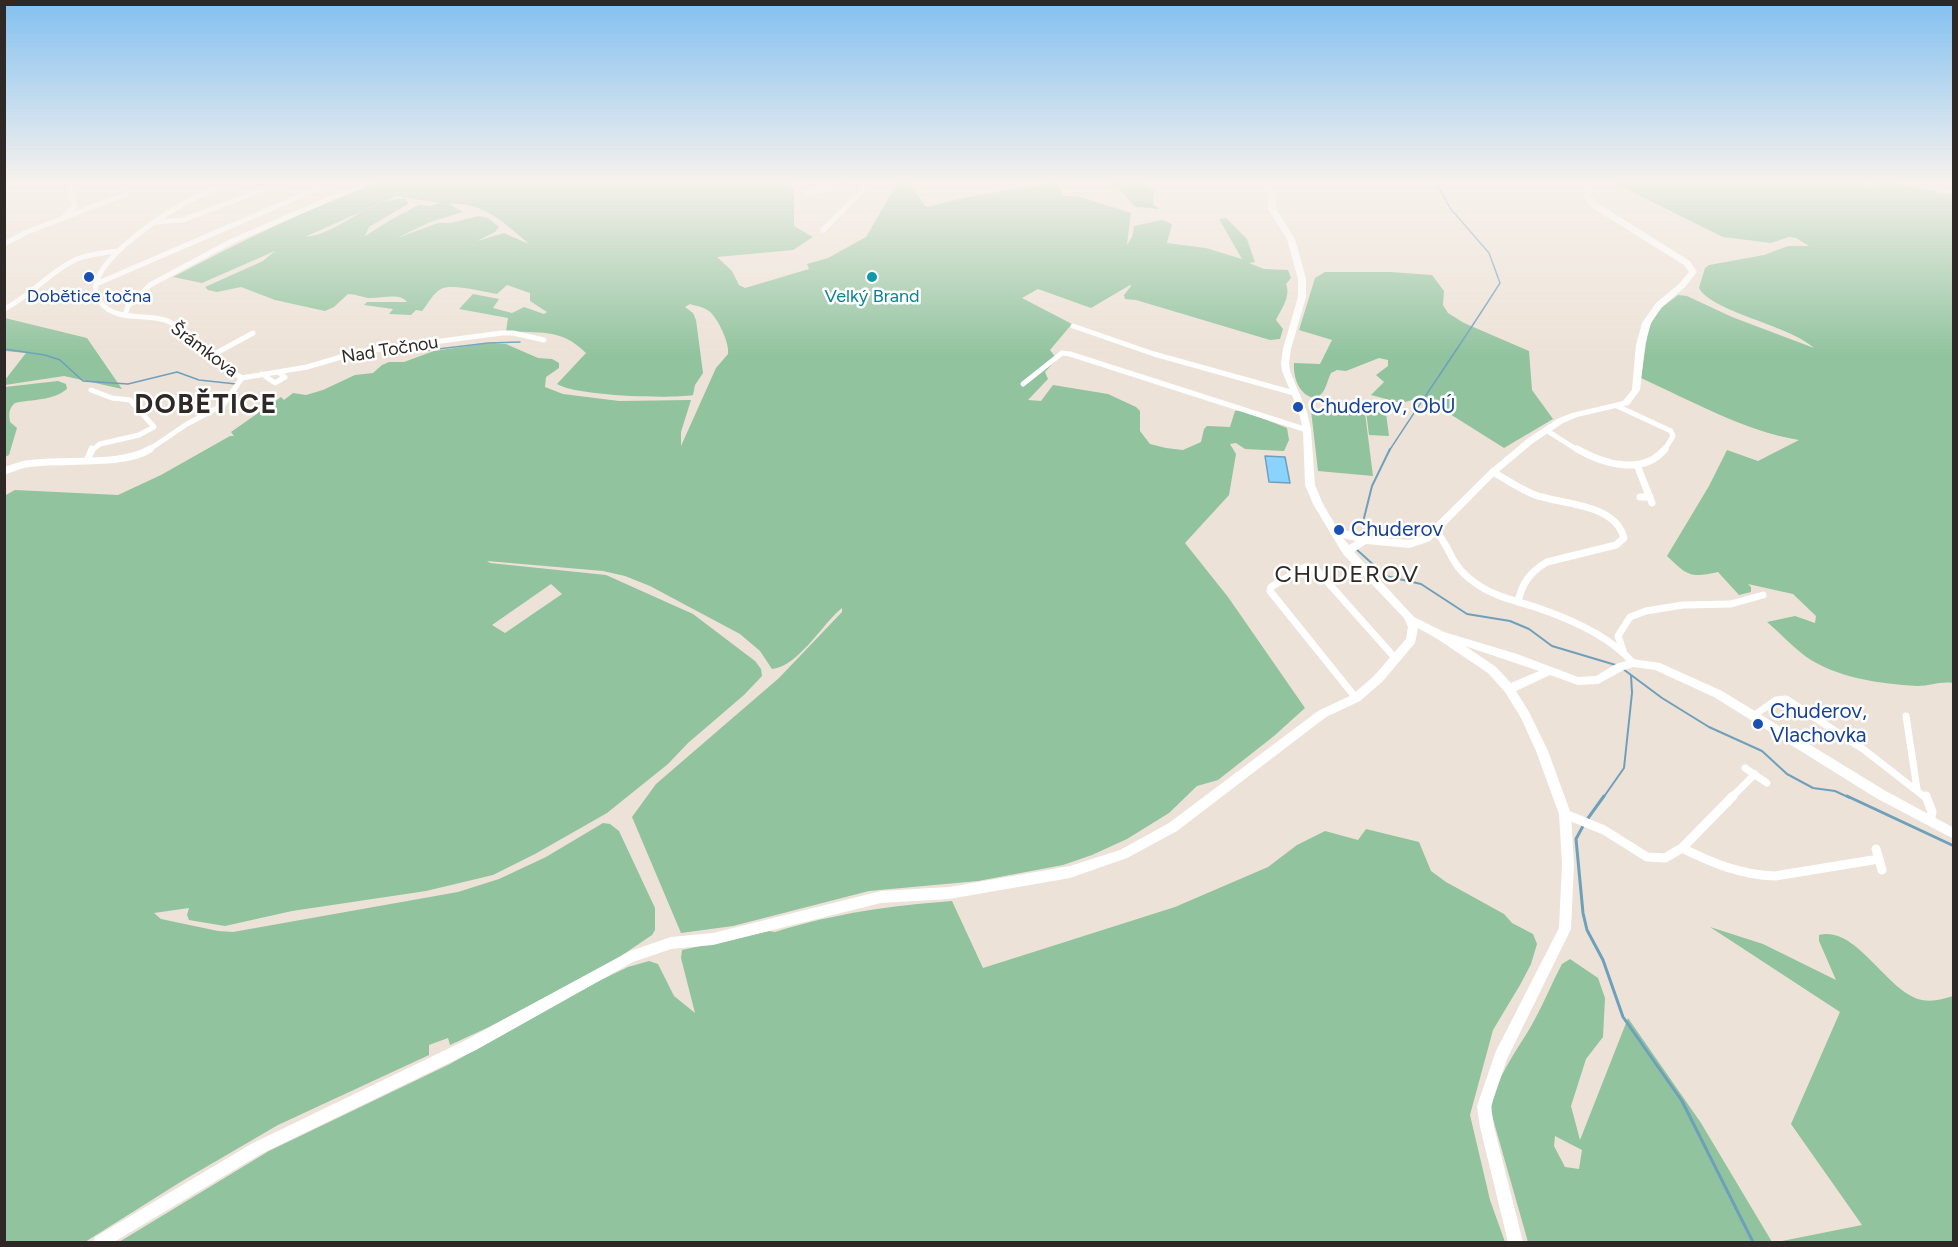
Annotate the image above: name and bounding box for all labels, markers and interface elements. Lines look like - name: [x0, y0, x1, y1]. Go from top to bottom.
- marker: Dobětice točna: [82, 270, 96, 284]
- marker: Velký Brand: [865, 270, 879, 284]
- place label: Dobětice točna: [27, 286, 151, 308]
- place label: Velký Brand: [824, 286, 920, 308]
- street label: Šrámkova: [166, 318, 242, 382]
- street label: Nad Točnou: [340, 332, 440, 368]
- district label: DOBĚTICE: [134, 389, 278, 421]
- place label: Chuderov, ObÚ: [1310, 394, 1456, 420]
- marker: Chuderov, ObÚ: [1291, 400, 1305, 414]
- place label: Chuderov: [1351, 517, 1443, 543]
- marker: Chuderov: [1332, 523, 1346, 537]
- district label: CHUDEROV: [1274, 561, 1420, 589]
- place label: Chuderov, Vlachovka: [1770, 699, 1867, 749]
- marker: Chuderov, Vlachovka: [1751, 717, 1765, 731]

